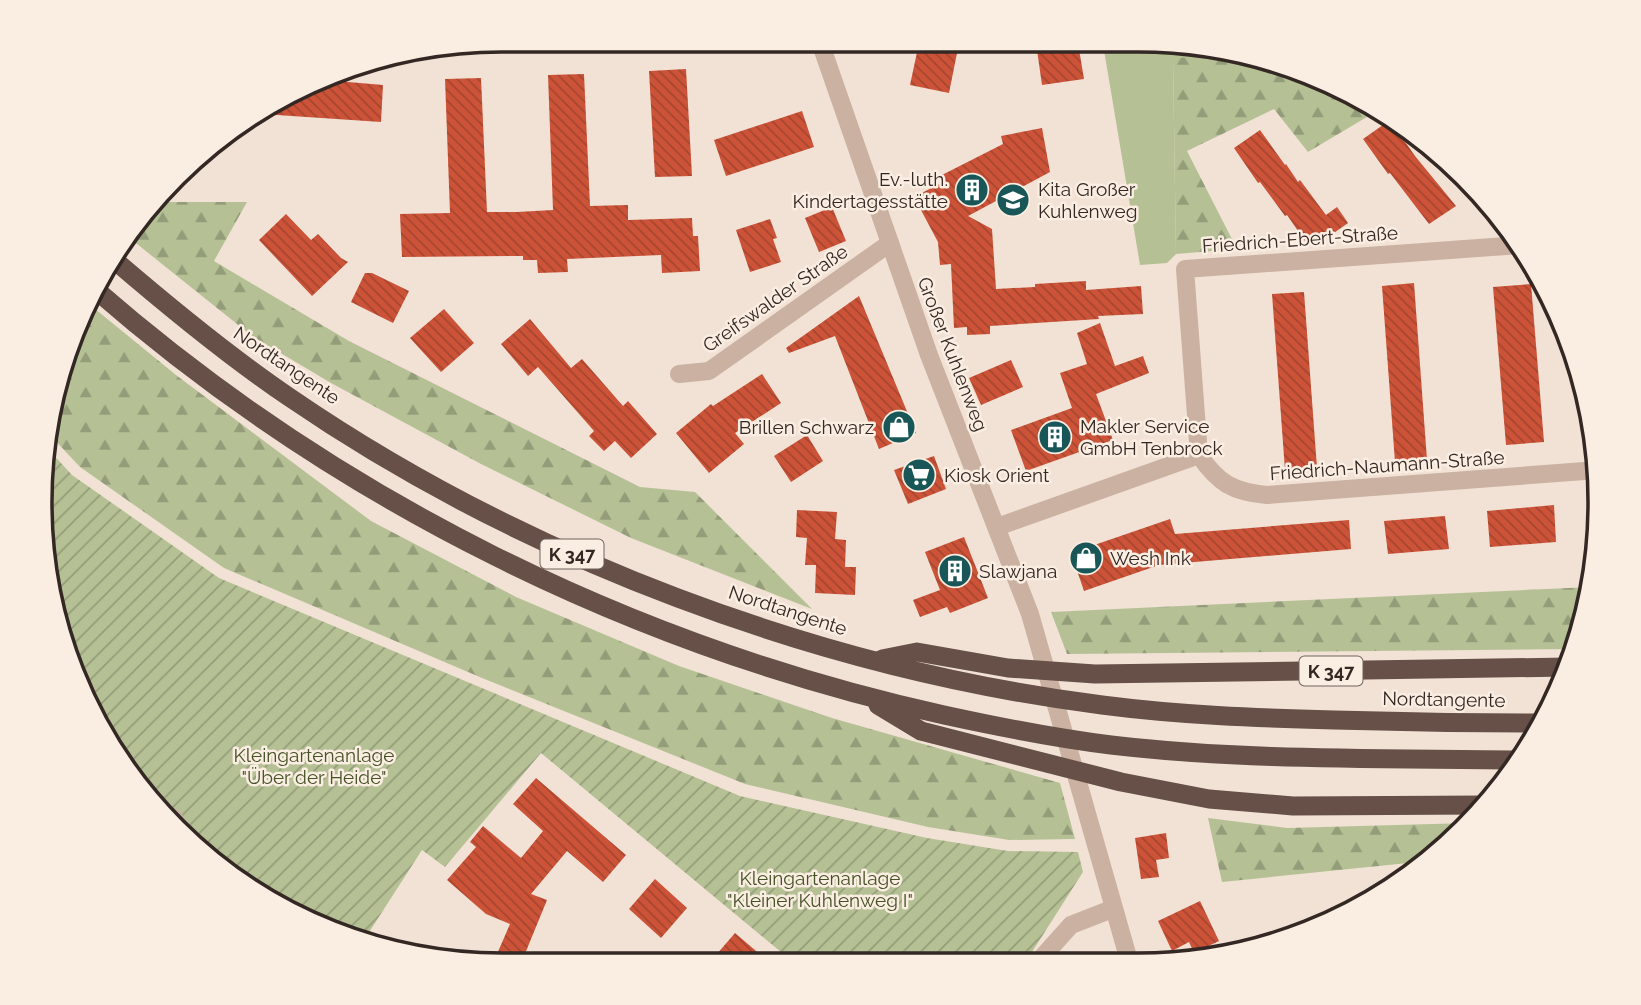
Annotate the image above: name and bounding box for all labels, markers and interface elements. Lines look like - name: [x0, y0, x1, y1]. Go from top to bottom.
- place label: Ev.-luth. Kindertagesstätte: [793, 168, 948, 212]
- building icon: Ev.-luth. Kindertagesstätte: [953, 171, 991, 209]
- place label: Kita Großer Kuhlenweg: [1038, 178, 1137, 222]
- school or university icon: Kita Großer Kuhlenweg: [994, 181, 1032, 219]
- street label: Friedrich-Ebert-Straße: [1201, 221, 1399, 257]
- street label: Greifswalder Straße: [698, 240, 852, 356]
- street label: Großer Kuhlenweg: [913, 274, 993, 434]
- street label: Nordtangente: [230, 321, 344, 409]
- shop icon: Brillen Schwarz: [880, 408, 918, 446]
- place label: Makler Service GmbH Tenbrock: [1080, 415, 1223, 459]
- place label: Brillen Schwarz: [739, 416, 874, 438]
- building icon: Makler Service GmbH Tenbrock: [1036, 418, 1074, 456]
- street label: Friedrich-Naumann-Straße: [1269, 446, 1505, 484]
- supermarket icon: Kiosk Orient: [900, 456, 938, 494]
- place label: Kiosk Orient: [944, 464, 1050, 486]
- shop icon: Wesh Ink: [1067, 539, 1105, 577]
- road number: K 347: [540, 540, 604, 568]
- place label: Wesh Ink: [1110, 547, 1191, 569]
- building icon: Slawjana: [936, 552, 974, 590]
- place label: Slawjana: [979, 560, 1057, 582]
- street label: Nordtangente: [726, 581, 850, 639]
- road number: K 347: [1300, 656, 1362, 686]
- street label: Nordtangente: [1382, 687, 1506, 711]
- park label: Kleingartenanlage "Über der Heide": [234, 744, 394, 788]
- park label: Kleingartenanlage "Kleiner Kuhlenweg I": [727, 867, 913, 911]

